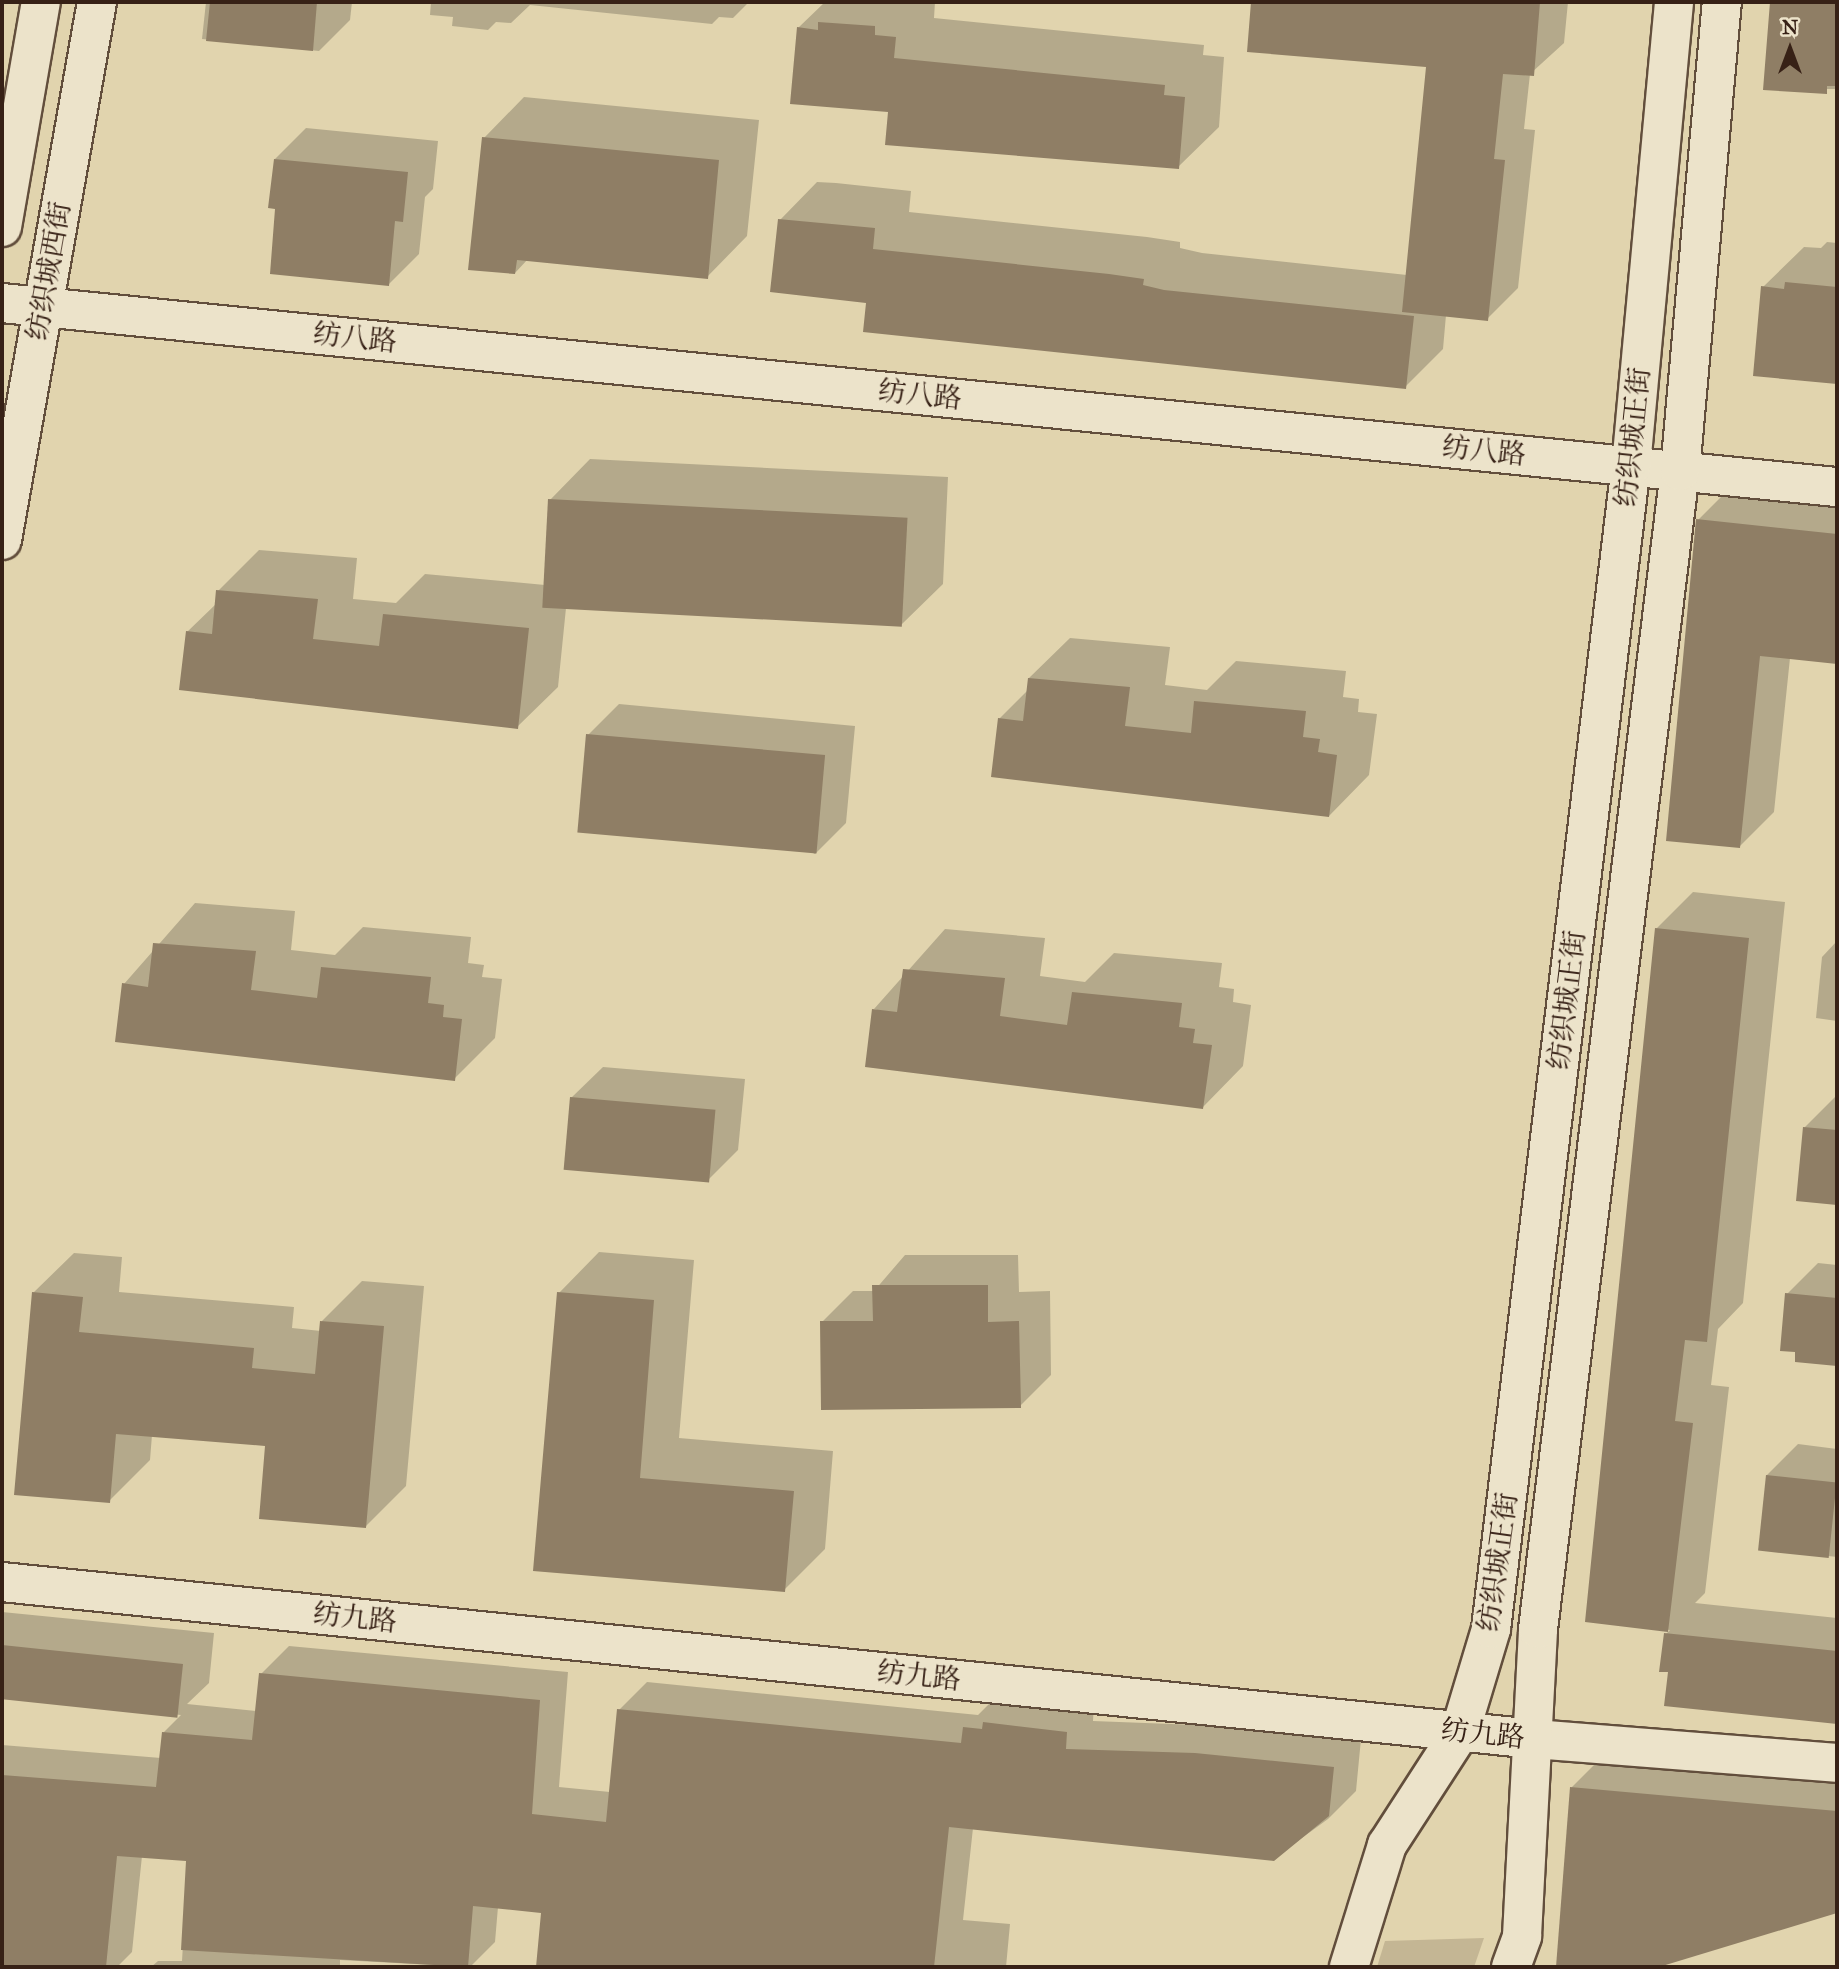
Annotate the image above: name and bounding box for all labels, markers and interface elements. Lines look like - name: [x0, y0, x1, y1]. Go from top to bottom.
- north arrow: [1755, 14, 1825, 84]
- text: N: [1782, 16, 1798, 39]
- street label: 纺织城西街: [20, 199, 78, 343]
- street label: 纺八路: [311, 317, 399, 359]
- street label: 纺织城正街: [1609, 366, 1657, 508]
- street label: 纺八路: [876, 374, 964, 416]
- street label: 纺八路: [1440, 430, 1528, 472]
- street label: 纺织城正街: [1542, 928, 1592, 1072]
- street label: 纺织城正街: [1472, 1490, 1524, 1634]
- street label: 纺九路: [311, 1597, 399, 1639]
- street label: 纺九路: [875, 1655, 963, 1697]
- street label: 纺九路: [1439, 1713, 1527, 1755]

